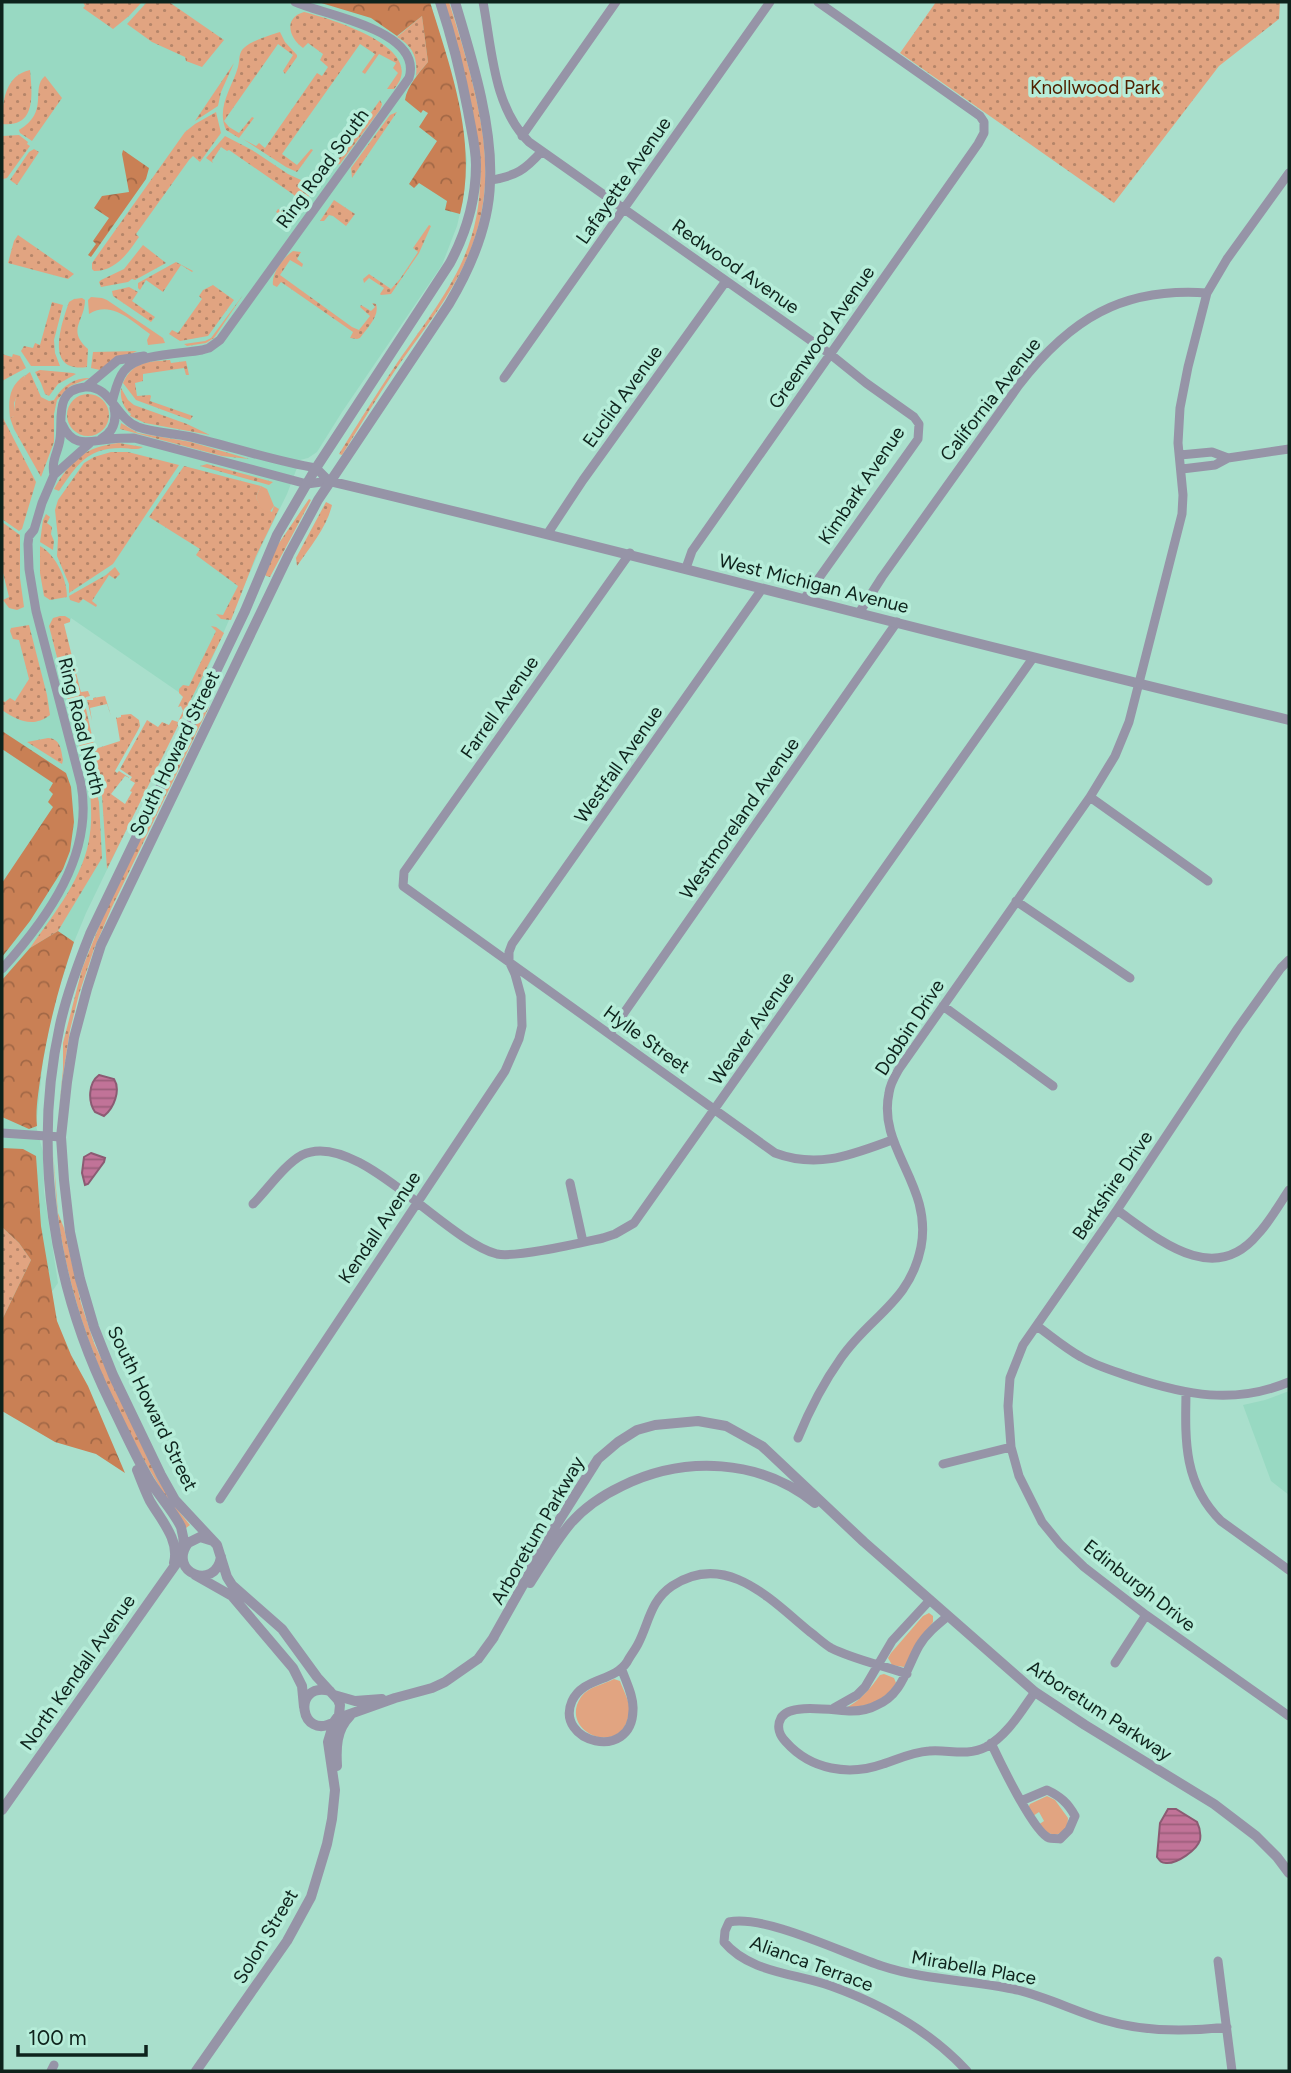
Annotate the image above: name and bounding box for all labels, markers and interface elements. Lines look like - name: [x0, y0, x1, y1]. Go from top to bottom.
- park label: Knollwood Park: [1030, 76, 1161, 99]
- street label: Ring Road South: [271, 104, 374, 233]
- street label: Lafayette Avenue: [571, 112, 676, 248]
- street label: Redwood Avenue: [668, 214, 804, 319]
- street label: Greenwood Avenue: [764, 262, 879, 413]
- street label: California Avenue: [935, 333, 1046, 465]
- street label: Euclid Avenue: [578, 341, 667, 452]
- street label: Kimbark Avenue: [813, 422, 909, 549]
- street label: West Michigan Avenue: [717, 549, 911, 618]
- street label: Farrell Avenue: [455, 651, 543, 763]
- street label: Ring Road North: [53, 655, 110, 797]
- street label: South Howard Street: [125, 667, 224, 839]
- street label: Westfall Avenue: [569, 701, 667, 827]
- street label: Westmoreland Avenue: [675, 733, 804, 904]
- street label: Weaver Avenue: [704, 967, 799, 1089]
- street label: Dobbin Drive: [870, 975, 949, 1080]
- street label: Hylle Street: [599, 1000, 694, 1078]
- street label: Berkshire Drive: [1067, 1126, 1157, 1244]
- street label: Kendall Avenue: [333, 1167, 425, 1288]
- street label: South Howard Street: [103, 1322, 202, 1494]
- street label: Arboretum Parkway: [486, 1452, 589, 1608]
- street label: Edinburgh Drive: [1079, 1534, 1200, 1636]
- street label: North Kendall Avenue: [15, 1590, 140, 1755]
- street label: Arboretum Parkway: [1023, 1655, 1176, 1766]
- street label: Solon Street: [228, 1885, 303, 1988]
- street label: Alianca Terrace: [747, 1931, 877, 1996]
- street label: Mirabella Place: [910, 1945, 1038, 1990]
- scale bar: [18, 2014, 145, 2058]
- text: 100 m: [28, 2025, 87, 2050]

